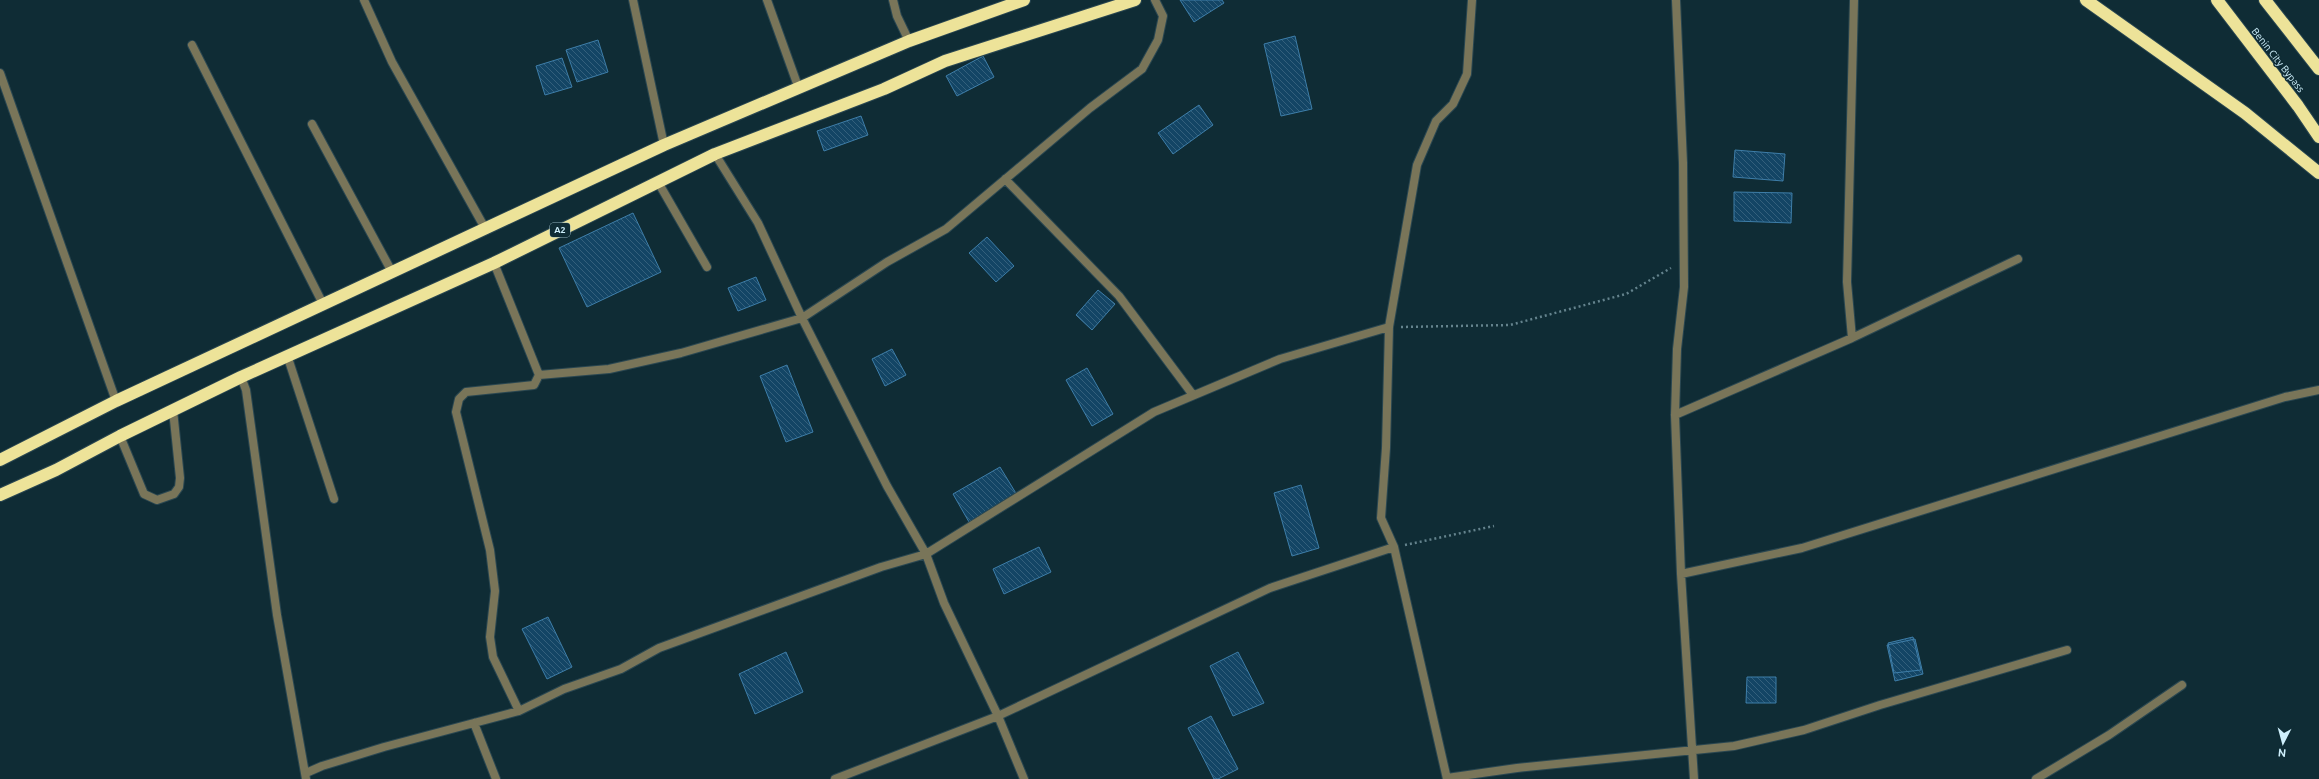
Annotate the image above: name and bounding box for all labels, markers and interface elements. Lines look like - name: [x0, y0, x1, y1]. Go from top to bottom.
- street label: Benin City Bypass: [2250, 26, 2306, 94]
- road number: A2: [550, 223, 570, 237]
- north arrow: [2263, 723, 2303, 763]
- text: N: [2277, 747, 2287, 759]

